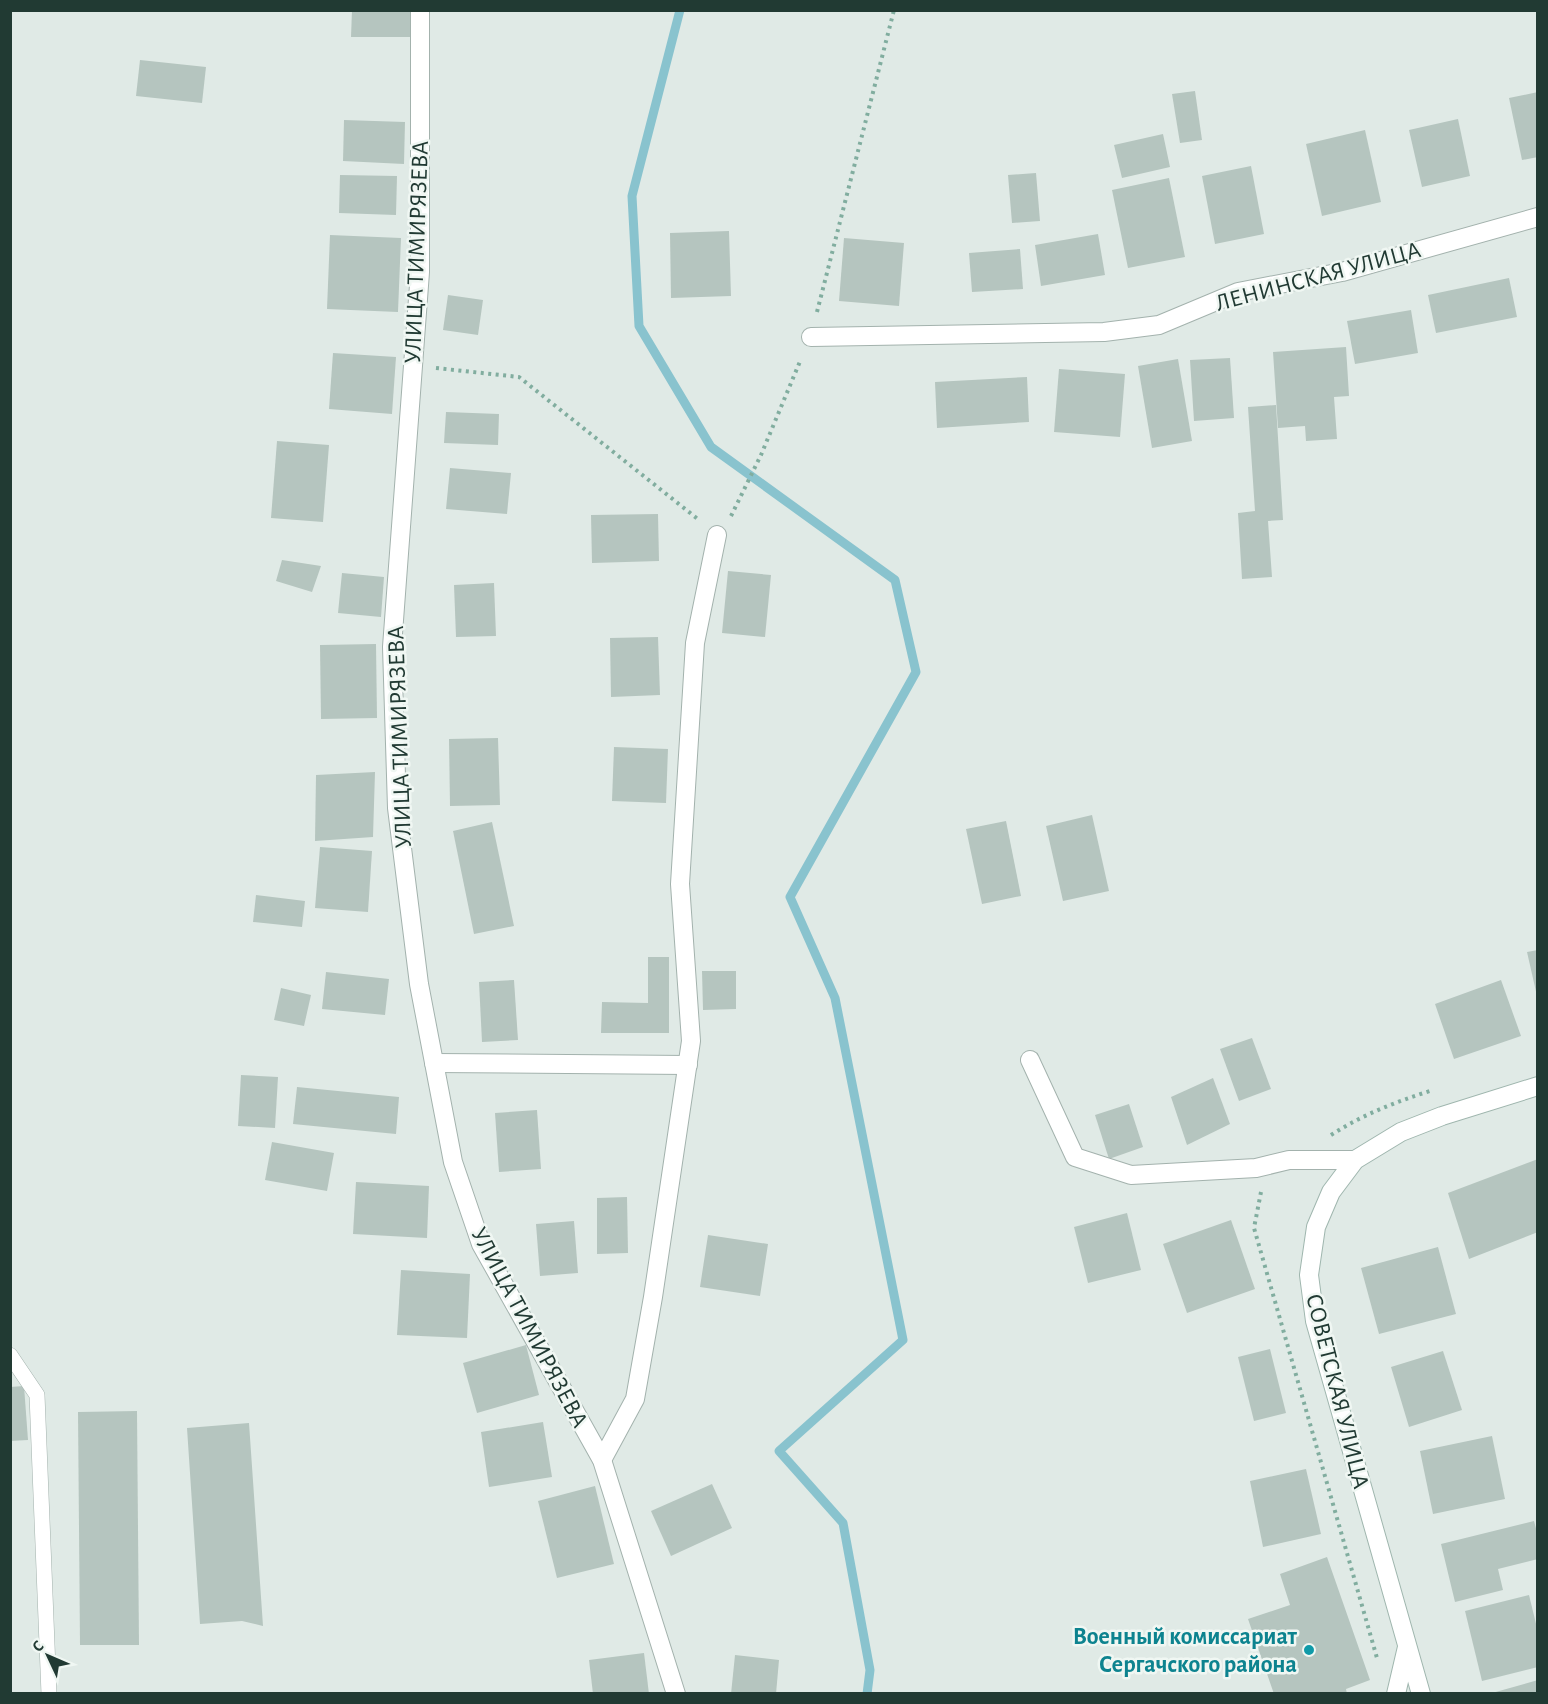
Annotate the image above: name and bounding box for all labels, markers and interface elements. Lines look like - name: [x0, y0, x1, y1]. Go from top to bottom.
- street label: УЛИЦА ТИМИРЯЗЕВА: [401, 140, 433, 364]
- street label: ЛЕНИНСКАЯ УЛИЦА: [1213, 238, 1423, 316]
- street label: УЛИЦА ТИМИРЯЗЕВА: [384, 625, 416, 849]
- street label: УЛИЦА ТИМИРЯЗЕВА: [466, 1223, 592, 1431]
- street label: СОВЕТСКАЯ УЛИЦА: [1301, 1291, 1373, 1491]
- place label: Военный комиссариат Сергачского района: [1073, 1625, 1298, 1677]
- north arrow: [18, 1626, 78, 1686]
- text: С: [29, 1637, 47, 1655]
- marker: Военный комиссариат Сергачского района: [1302, 1643, 1316, 1657]

